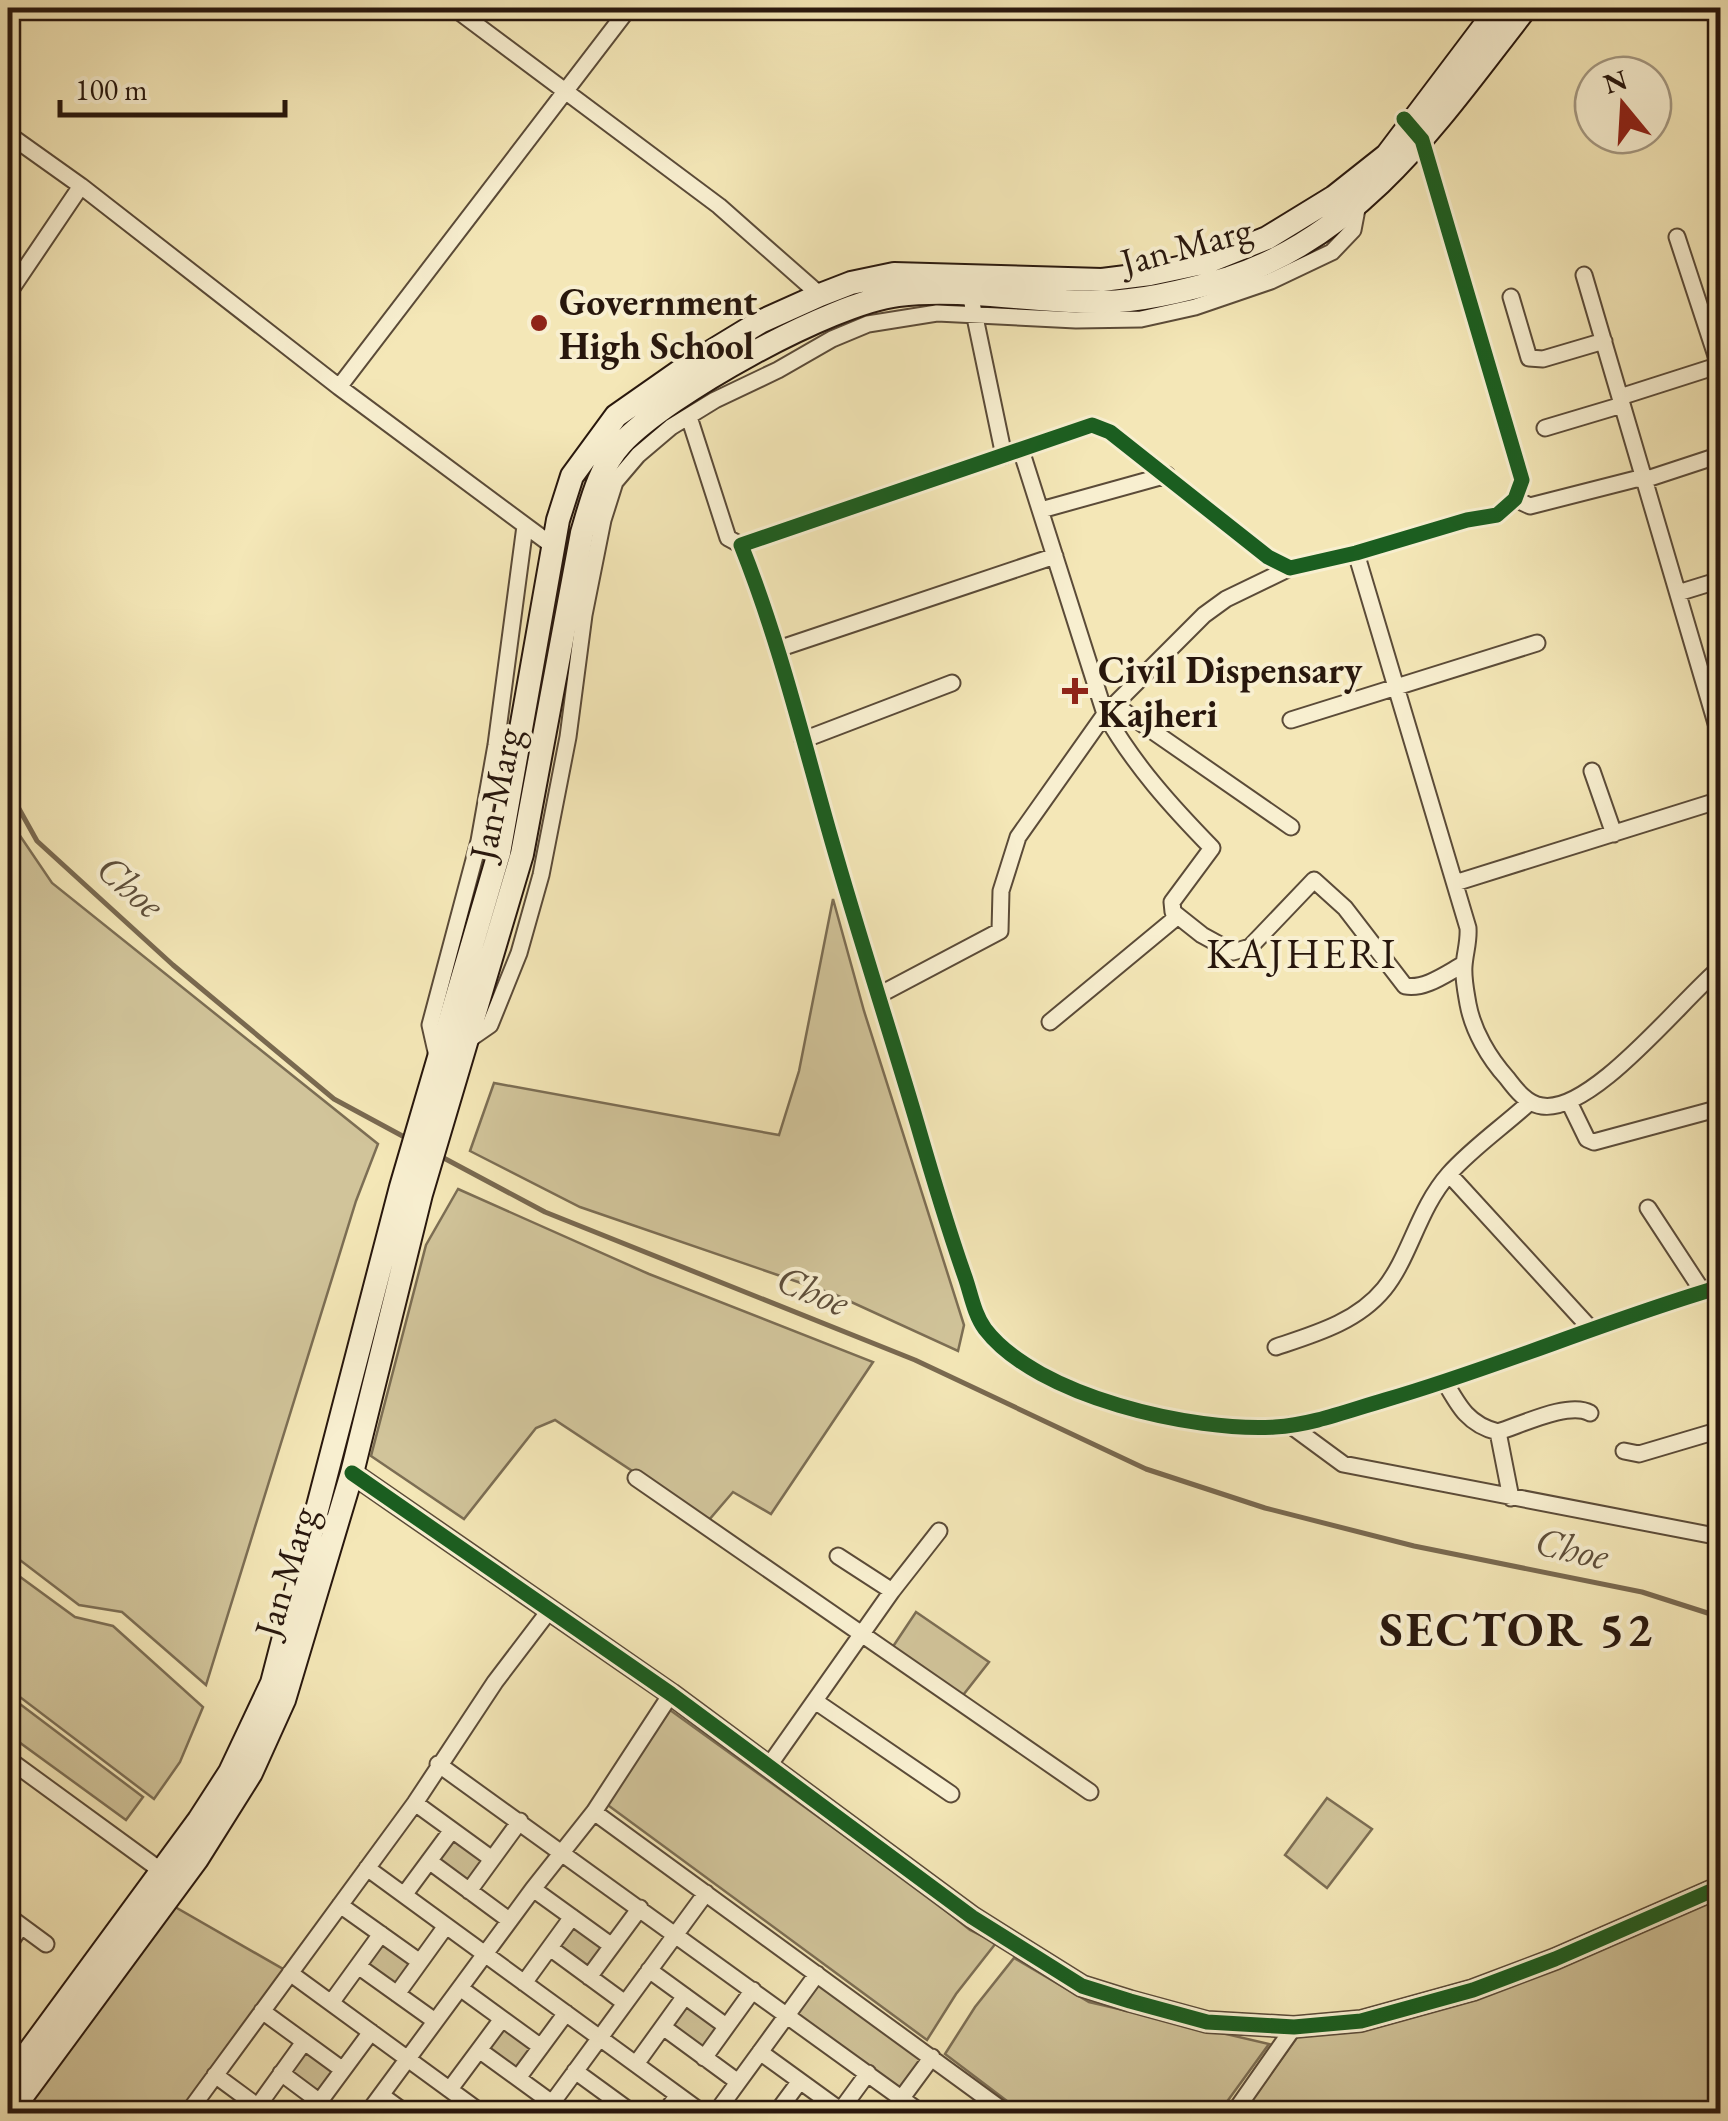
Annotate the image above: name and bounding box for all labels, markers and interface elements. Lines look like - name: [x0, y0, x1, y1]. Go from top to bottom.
- scale bar: [60, 55, 285, 117]
- north arrow: [1573, 55, 1673, 155]
- text: N: [1599, 60, 1632, 102]
- text: 100 m: [75, 70, 148, 109]
- street label: Jan Marg: [1112, 204, 1257, 287]
- place label: Government High School: [559, 277, 757, 370]
- marker: Government High School: [528, 312, 550, 334]
- place label: Civil Dispensary Kajheri: [1098, 645, 1363, 738]
- marker: Civil Dispensary Kajheri: [1062, 678, 1088, 704]
- street label: Jan Marg: [457, 723, 533, 867]
- water label: Choe: [86, 842, 176, 930]
- district label: KAJHERI: [1206, 926, 1398, 981]
- water label: Choe: [769, 1252, 857, 1328]
- street label: Jan Marg: [241, 1501, 328, 1646]
- water label: Choe: [1530, 1514, 1614, 1582]
- district label: SECTOR 52: [1379, 1598, 1655, 1660]

